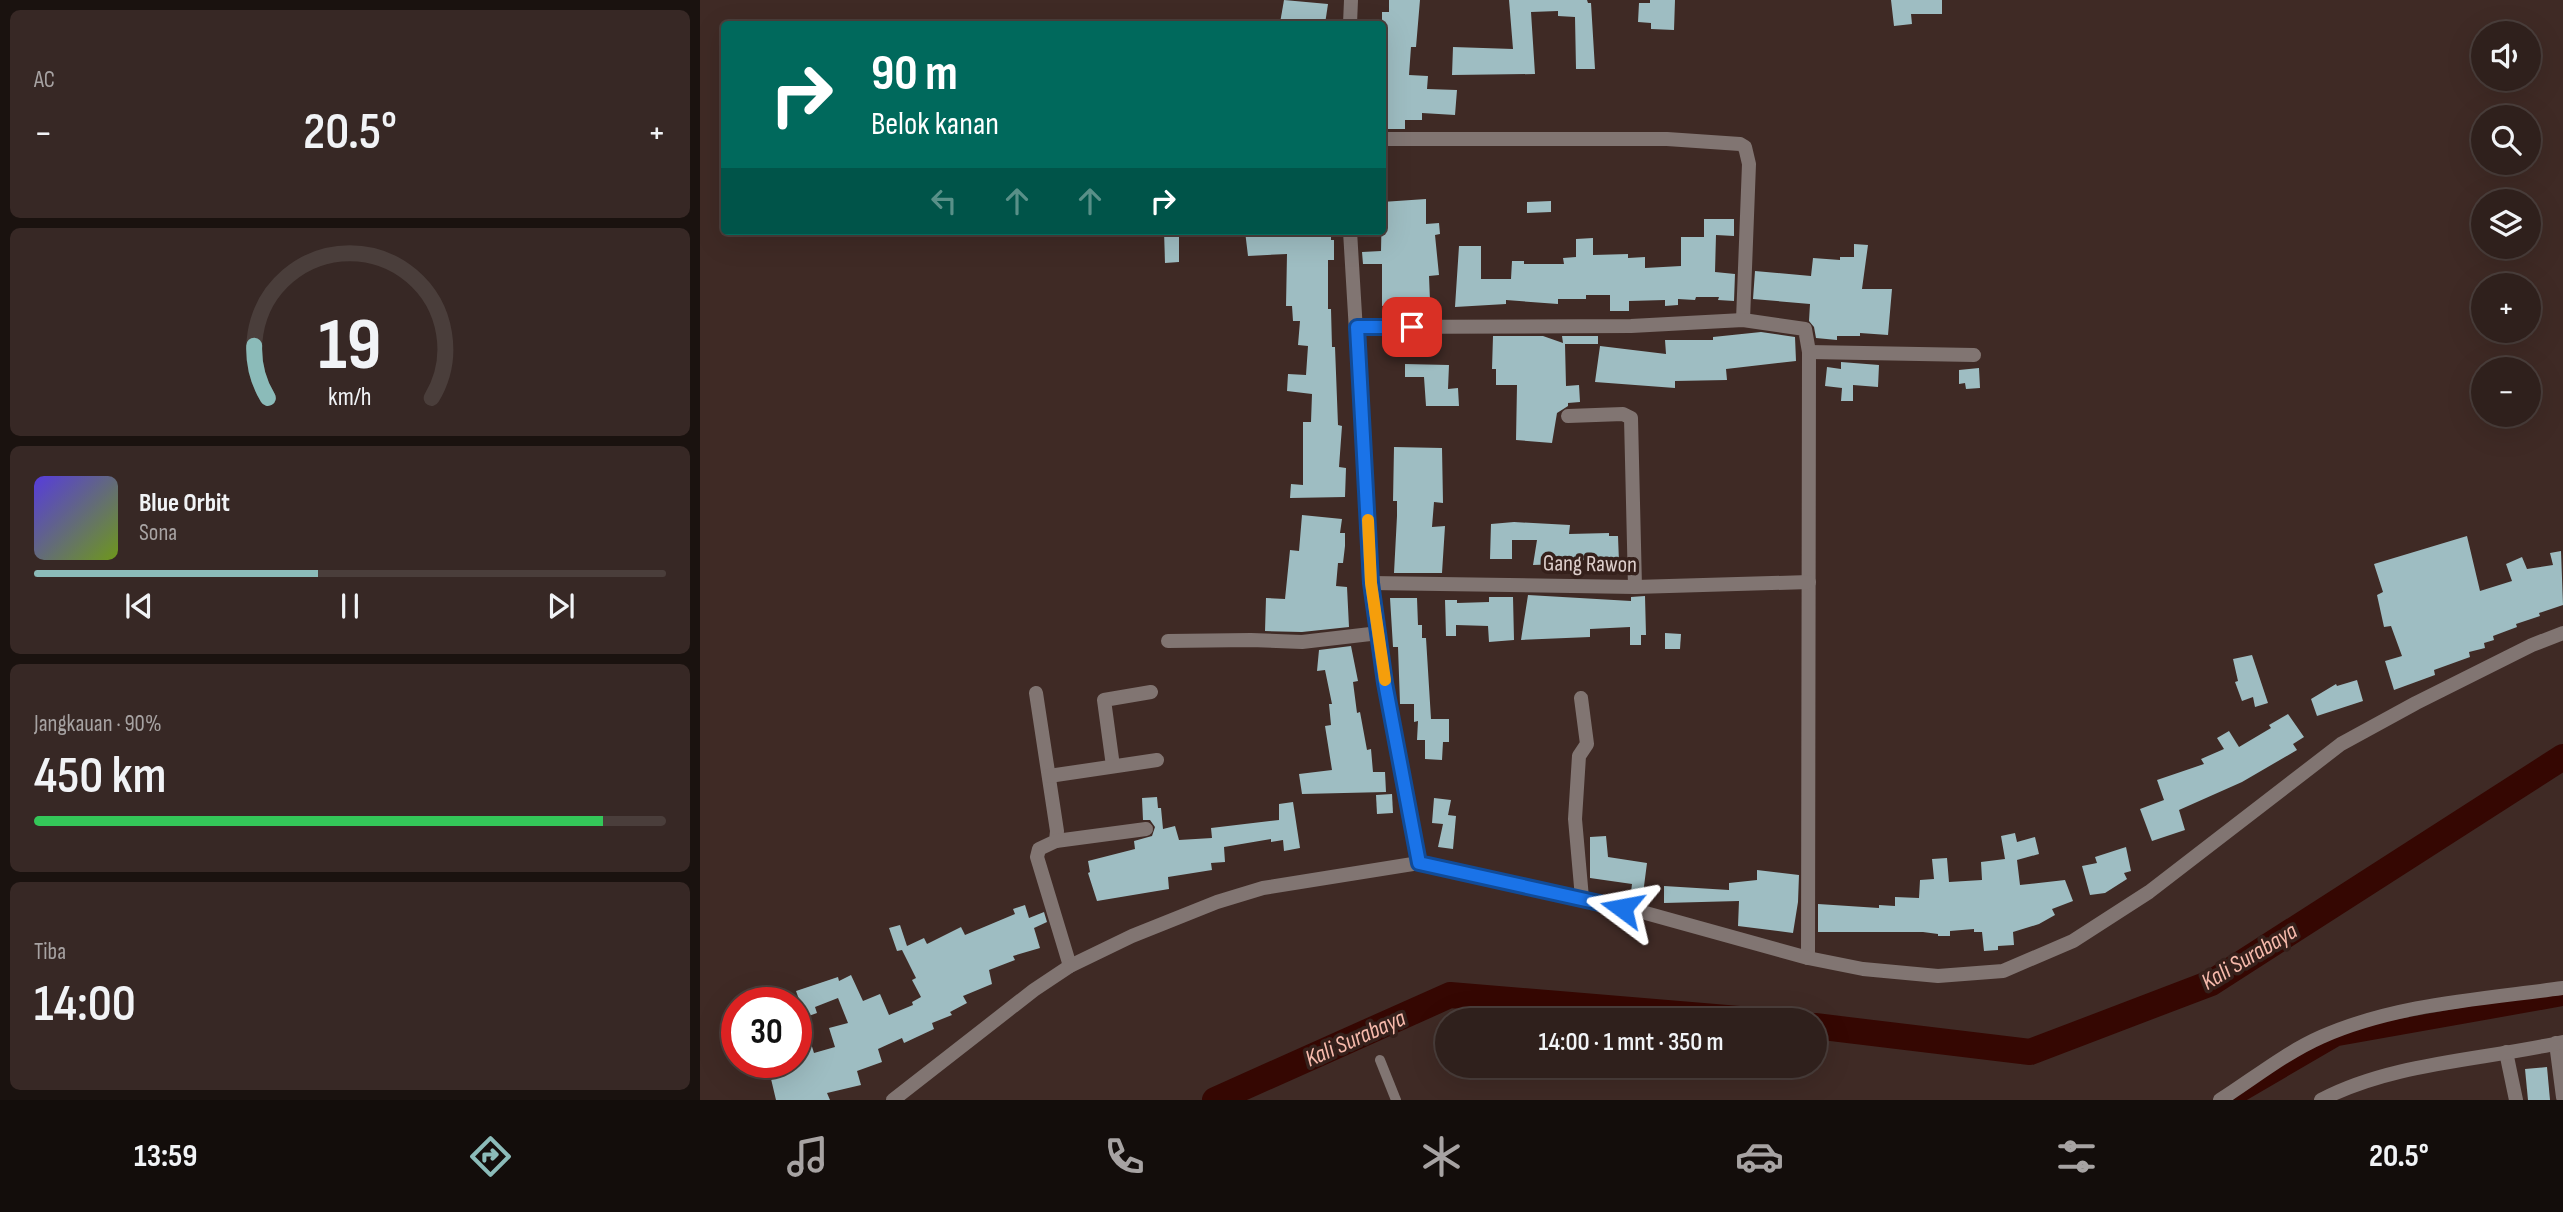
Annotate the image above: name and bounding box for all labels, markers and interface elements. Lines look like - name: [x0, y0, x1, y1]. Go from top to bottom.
- map controls: [2471, 21, 2541, 427]
- button: sound: [2471, 21, 2541, 91]
- text: 90 m: [871, 45, 958, 104]
- icon: right: [756, 49, 847, 140]
- text: AC: [34, 66, 55, 94]
- text: 20.5°: [303, 101, 397, 164]
- text: Belok kanan: [871, 105, 999, 144]
- button: search: [2471, 105, 2541, 175]
- text: −: [34, 111, 53, 156]
- text: +: [647, 111, 666, 156]
- icon: left: [925, 182, 963, 220]
- icon: ahead: [998, 182, 1036, 220]
- icon: ahead: [1071, 182, 1109, 220]
- icon: right: [1144, 182, 1182, 220]
- button: layers: [2471, 189, 2541, 259]
- button: +: [2471, 273, 2541, 343]
- pin: [1382, 297, 1442, 357]
- text: 19: [318, 302, 382, 390]
- icon: arrive: [1393, 308, 1431, 346]
- button: −: [2471, 357, 2541, 427]
- text: km/h: [328, 382, 372, 413]
- text: Blue Orbit: [139, 488, 230, 519]
- text: Sona: [139, 519, 177, 547]
- street label: Gang Rawon: [1543, 549, 1637, 579]
- icon: previous: [120, 587, 158, 625]
- icon: pause: [331, 587, 369, 625]
- icon: next: [542, 587, 580, 625]
- text: Jangkauan · 90%: [34, 710, 162, 738]
- text: 450 km: [34, 745, 167, 808]
- position arrow: [1585, 871, 1659, 945]
- water label: Kali Surabaya: [2196, 916, 2303, 996]
- text: Tiba: [34, 938, 66, 966]
- text: 14:00: [34, 973, 136, 1036]
- speed limit sign: 30: [721, 987, 812, 1078]
- water label: Kali Surabaya: [1300, 1003, 1410, 1073]
- text: 14:00 · 1 mnt · 350 m: [1539, 1027, 1723, 1058]
- icon: directions: [466, 1132, 515, 1181]
- icon: music: [783, 1132, 832, 1181]
- icon: phone: [1100, 1132, 1149, 1181]
- icon: climate: [1417, 1132, 1466, 1181]
- icon: car: [1735, 1132, 1784, 1181]
- icon: filters: [2052, 1132, 2101, 1181]
- text: 13:59: [134, 1137, 197, 1176]
- text: 20.5°: [2369, 1137, 2429, 1176]

